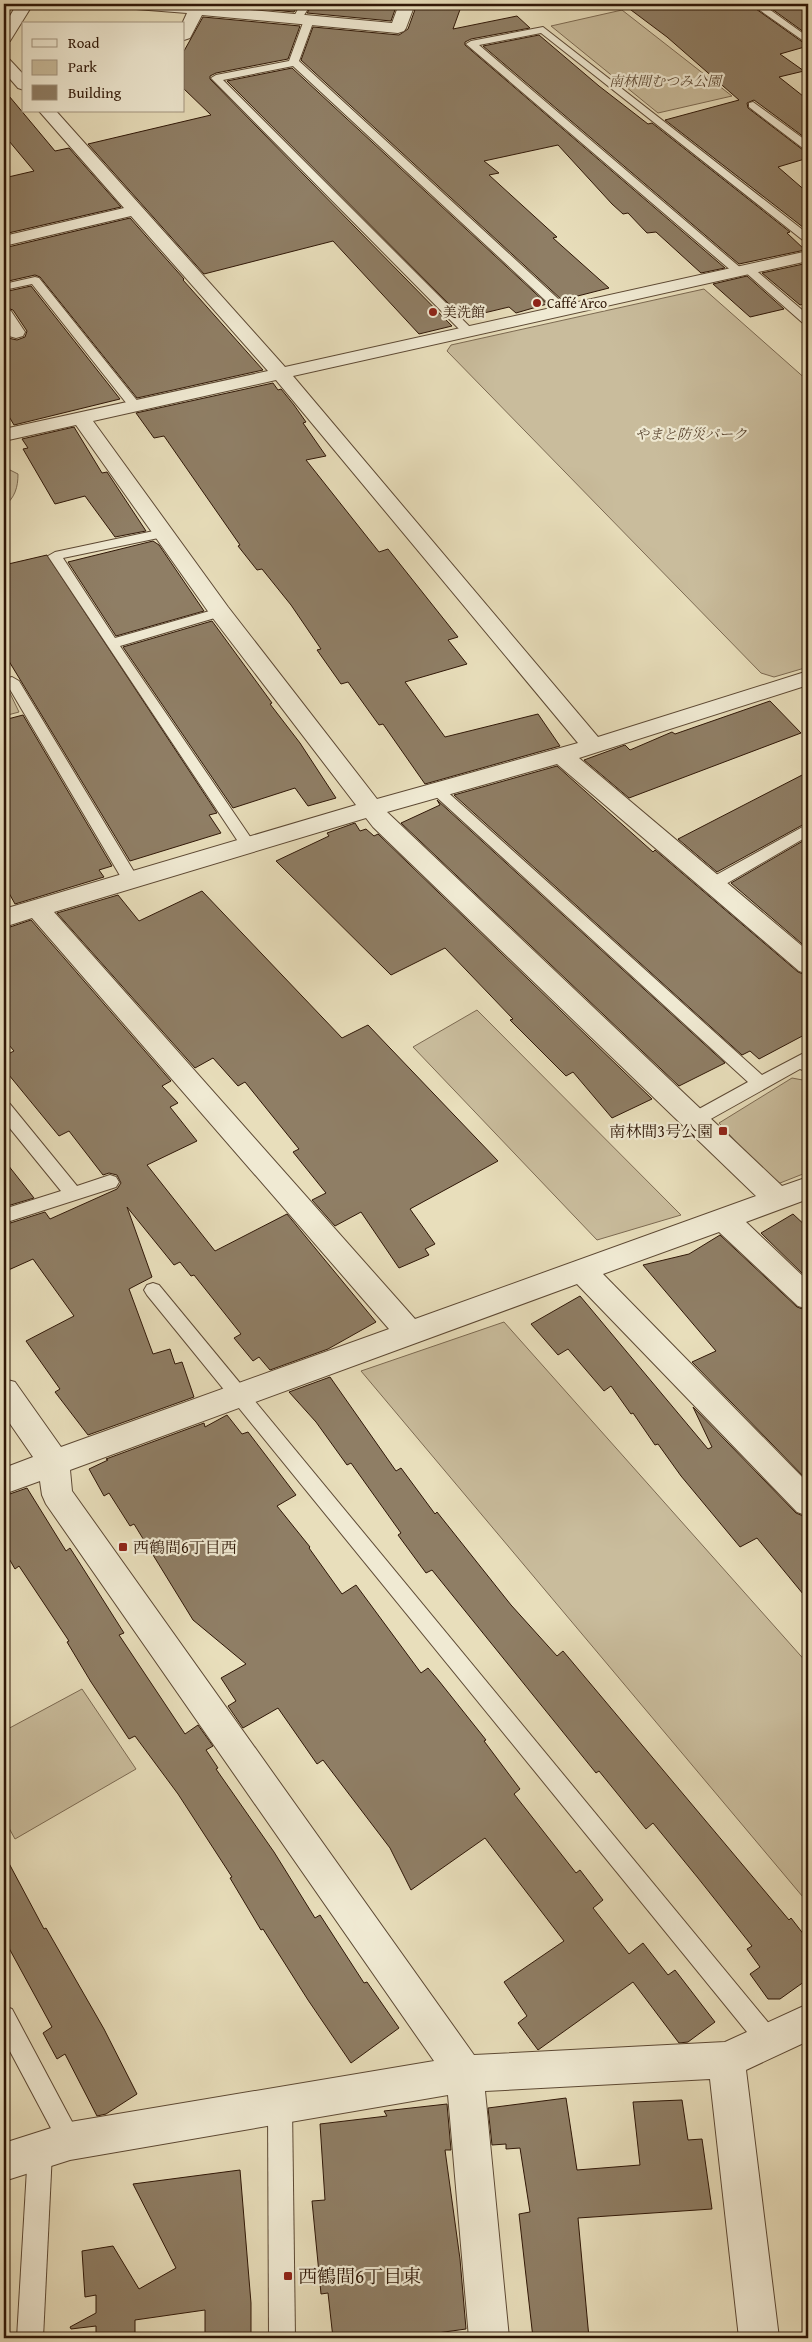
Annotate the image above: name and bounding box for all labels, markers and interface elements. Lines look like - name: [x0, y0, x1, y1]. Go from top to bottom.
- legend: [22, 22, 185, 112]
- text: Road: [68, 32, 99, 53]
- text: Park: [68, 56, 97, 77]
- park label: 南林間むつみ公園: [609, 71, 723, 91]
- text: Building: [68, 82, 122, 103]
- place label: Caffé Arco: [547, 293, 607, 313]
- marker: Caffé Arco: [531, 297, 543, 309]
- place label: 美洗館: [443, 302, 485, 322]
- marker: 美洗館: [427, 306, 439, 318]
- park label: やまと防災パーク: [635, 424, 747, 444]
- place label: 南林間3号公園: [609, 1119, 713, 1143]
- marker: 南林間3号公園: [717, 1125, 729, 1137]
- place label: 西鶴間6丁目西: [133, 1535, 237, 1559]
- marker: 西鶴間6丁目西: [117, 1541, 129, 1553]
- place label: 西鶴間6丁目東: [298, 2262, 421, 2290]
- marker: 西鶴間6丁目東: [282, 2270, 294, 2282]

